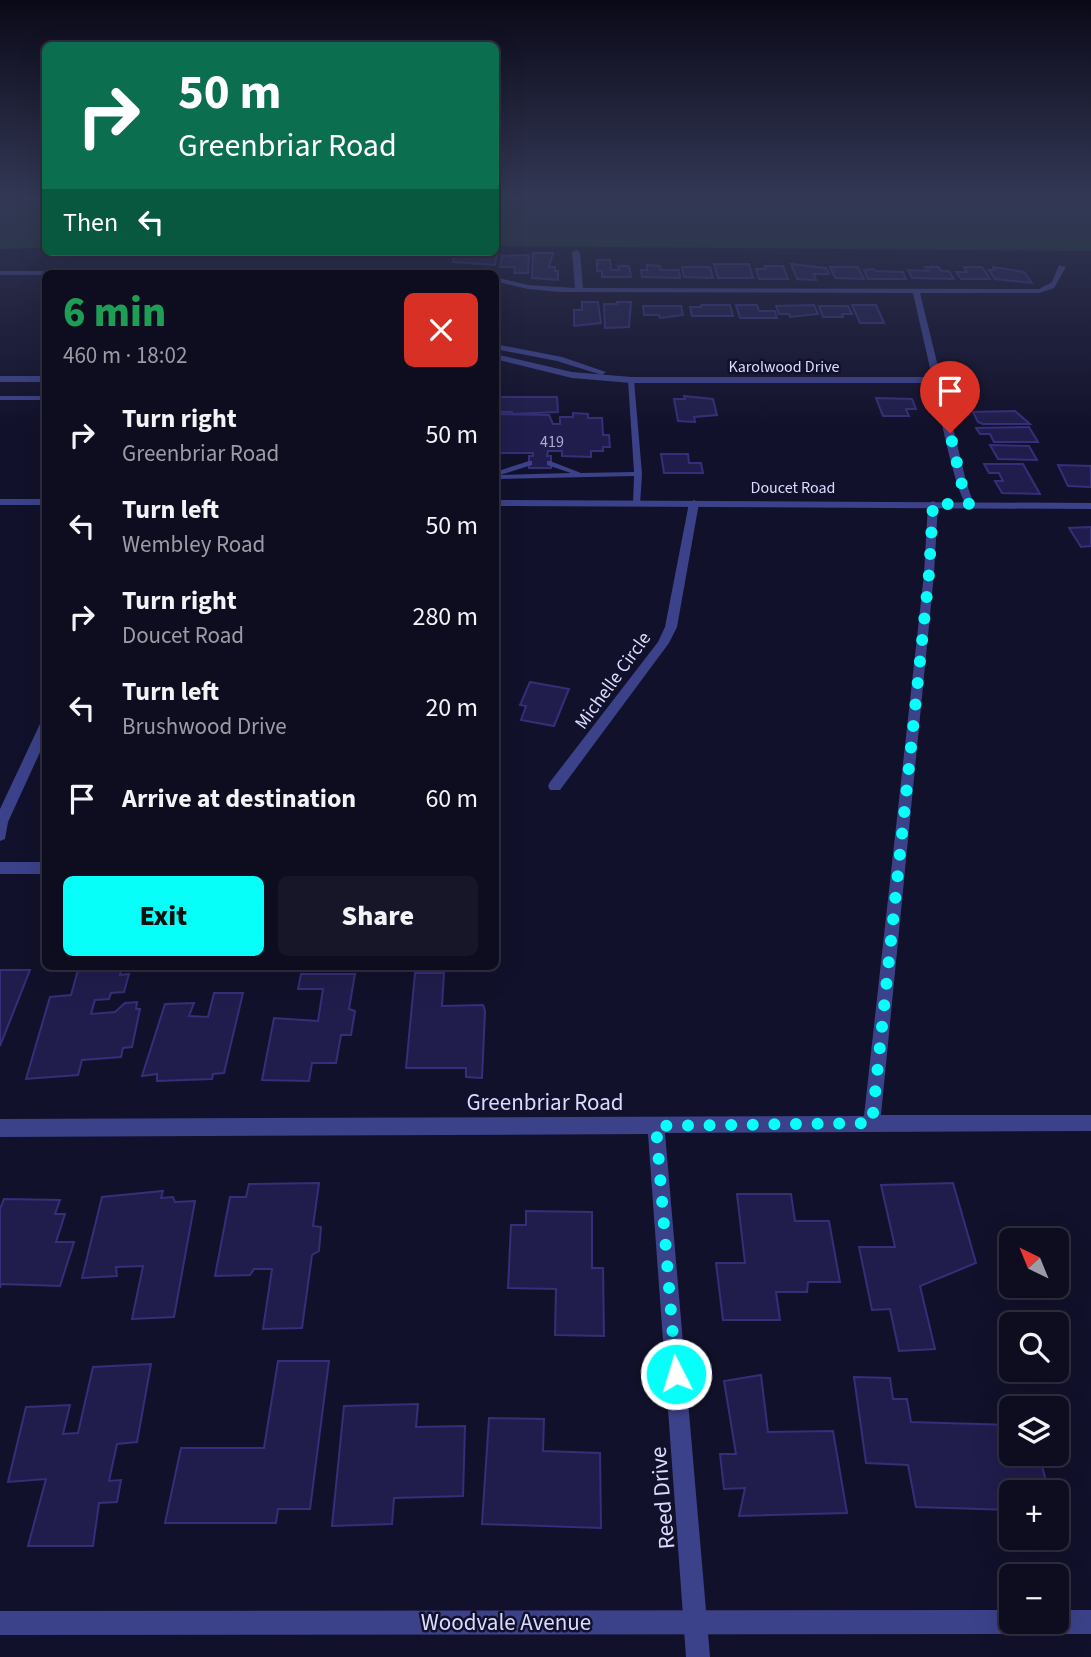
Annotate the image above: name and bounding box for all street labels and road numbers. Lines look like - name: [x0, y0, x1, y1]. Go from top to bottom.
- street label: Karolwood Drive: [728, 356, 840, 378]
- street label: Doucet Road: [751, 477, 835, 499]
- street label: Michelle Circle: [569, 627, 658, 735]
- street label: Greenbriar Road: [466, 1086, 624, 1119]
- street label: Reed Drive: [642, 1445, 683, 1551]
- street label: Woodvale Avenue: [421, 1606, 591, 1639]

